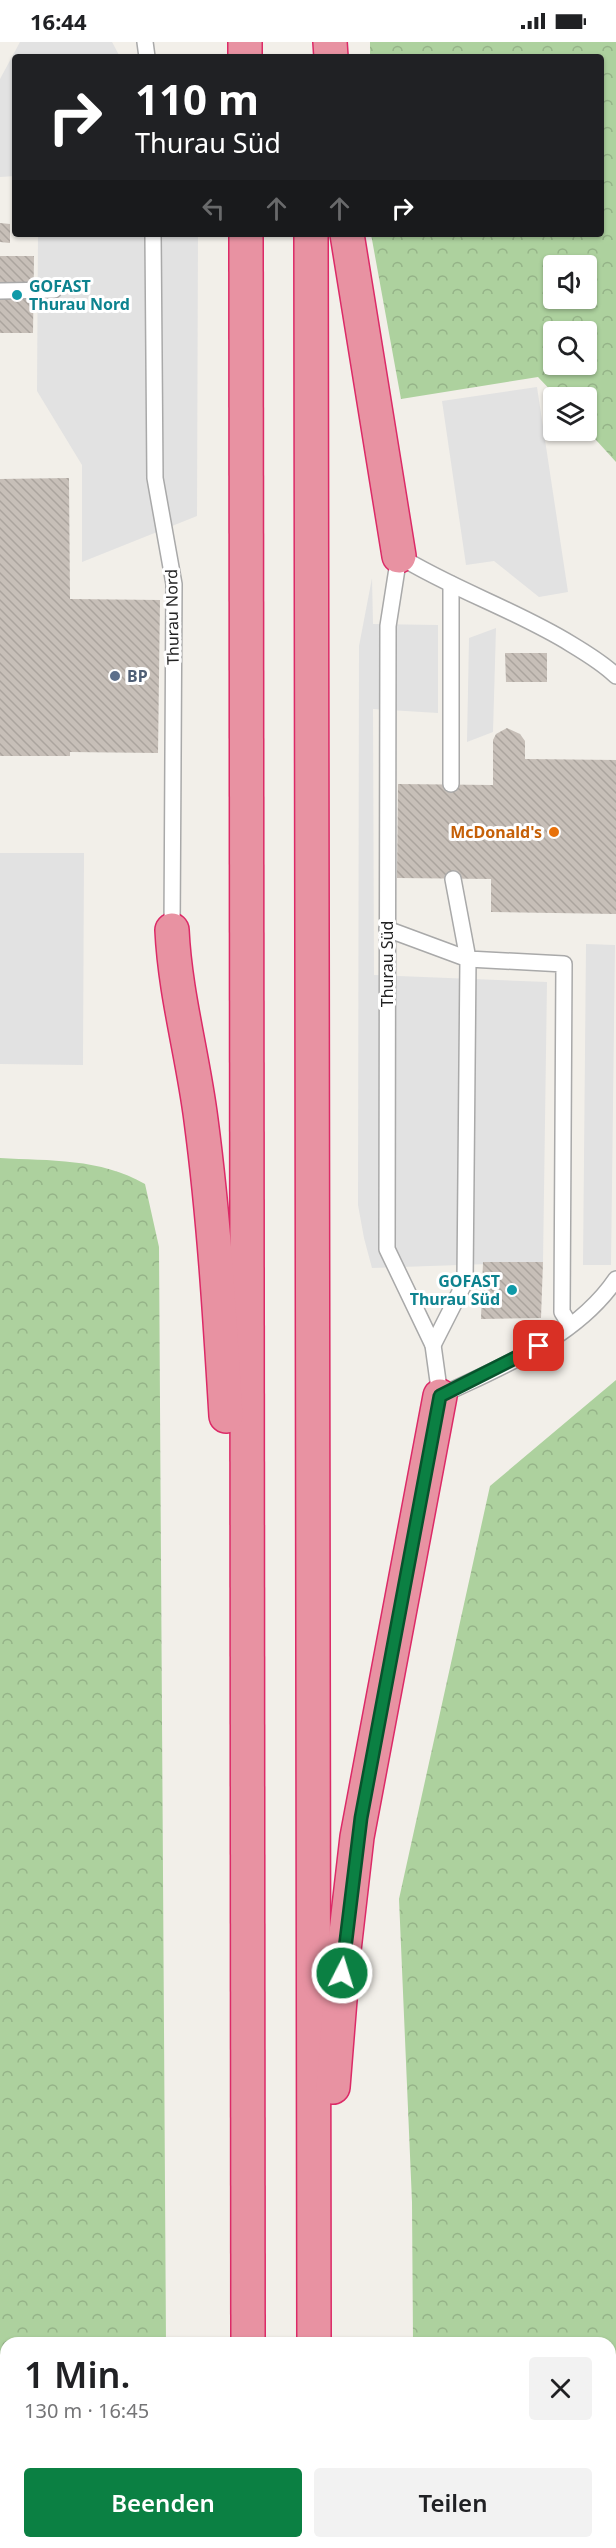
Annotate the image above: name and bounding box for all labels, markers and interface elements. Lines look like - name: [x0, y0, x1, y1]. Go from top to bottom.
- text: 16:44: [30, 6, 87, 36]
- text: 110 m: [135, 70, 259, 127]
- icon: right: [36, 78, 114, 156]
- text: Thurau Süd: [135, 124, 281, 161]
- icon: left: [197, 192, 230, 225]
- icon: ahead: [260, 192, 293, 225]
- icon: ahead: [323, 192, 356, 225]
- icon: right: [386, 192, 419, 225]
- map controls: [543, 255, 597, 441]
- button: sound: [543, 255, 597, 309]
- place label: GOFAST Thurau Nord: [29, 275, 130, 315]
- marker: GOFAST Thurau Nord: [10, 288, 24, 302]
- button: search: [543, 321, 597, 375]
- button: layers: [543, 387, 597, 441]
- street label: Thurau Nord: [160, 569, 184, 665]
- place label: BP: [127, 665, 148, 687]
- marker: BP: [108, 669, 122, 683]
- place label: McDonald's: [450, 821, 542, 843]
- marker: McDonald's: [547, 825, 561, 839]
- street label: Thurau Süd: [376, 921, 398, 1007]
- place label: GOFAST Thurau Süd: [410, 1270, 500, 1310]
- marker: GOFAST Thurau Süd: [505, 1283, 519, 1297]
- pin: [513, 1320, 564, 1371]
- icon: arrive: [522, 1329, 555, 1362]
- position arrow: [310, 1941, 374, 2005]
- text: 1 Min.: [24, 2350, 131, 2399]
- button: close: [529, 2357, 592, 2420]
- text: 130 m · 16:45: [24, 2397, 149, 2424]
- button: Beenden: [24, 2468, 302, 2537]
- button: Teilen: [314, 2468, 592, 2537]

